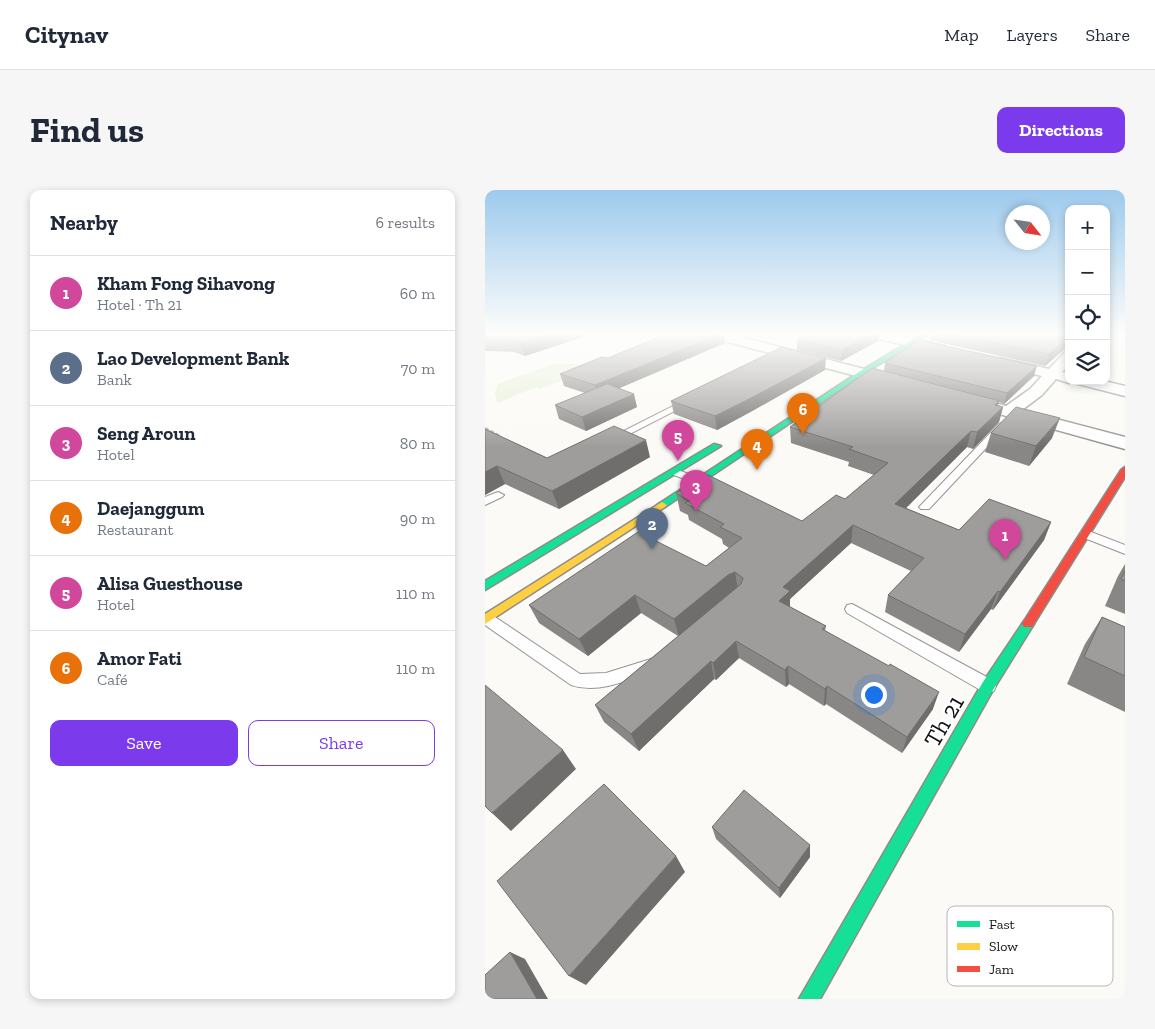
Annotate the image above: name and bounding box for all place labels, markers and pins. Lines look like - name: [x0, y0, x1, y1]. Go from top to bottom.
- pin: 6: [787, 393, 819, 434]
- pin: 5: [662, 420, 694, 461]
- pin: 4: [741, 429, 773, 470]
- pin: 3: [680, 470, 712, 511]
- pin: 2: [636, 508, 668, 549]
- pin: 1: [989, 519, 1021, 560]

